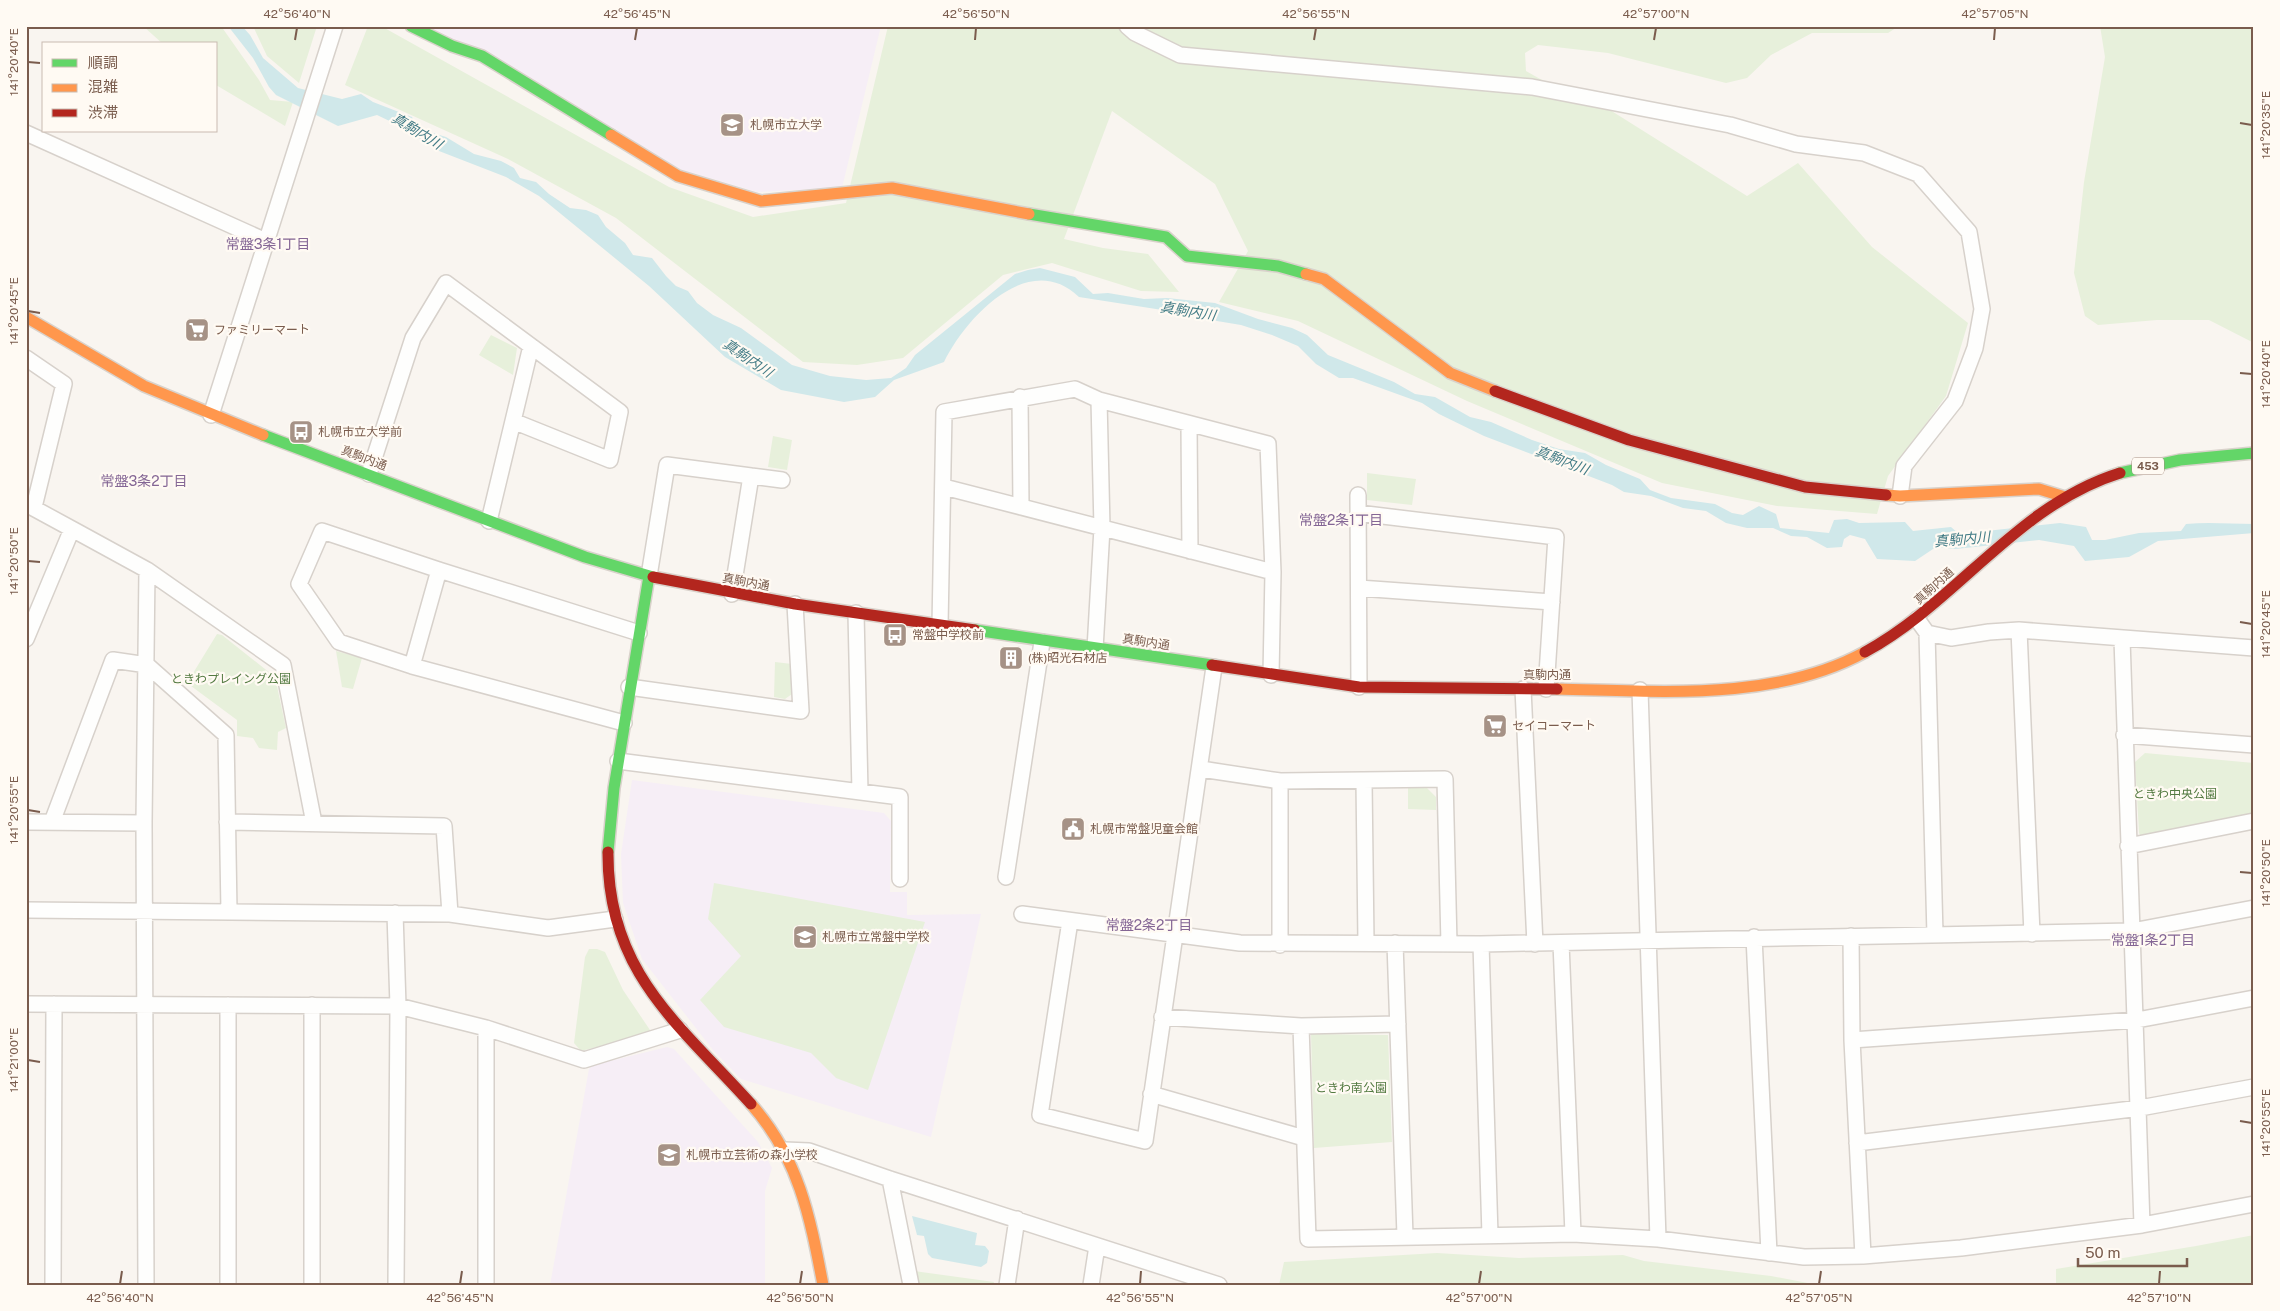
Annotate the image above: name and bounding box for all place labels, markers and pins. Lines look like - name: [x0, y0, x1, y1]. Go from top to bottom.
- school or university icon: 札幌市立大学: [719, 112, 745, 138]
- place label: 札幌市立大学: [750, 118, 822, 132]
- supermarket icon: ファミリーマート: [184, 317, 210, 343]
- place label: ファミリーマート: [214, 323, 310, 337]
- bus stop icon: 札幌市立大学前: [288, 419, 314, 445]
- place label: 札幌市立大学前: [318, 425, 402, 439]
- bus stop icon: 常盤中学校前: [882, 622, 908, 648]
- place label: 常盤中学校前: [912, 628, 984, 642]
- building icon: (株)昭光石材店: [998, 645, 1024, 671]
- place label: (株)昭光石材店: [1028, 651, 1107, 665]
- supermarket icon: セイコーマート: [1482, 713, 1508, 739]
- place label: セイコーマート: [1512, 719, 1596, 733]
- public building icon: 札幌市常盤児童会館: [1060, 816, 1086, 842]
- place label: 札幌市常盤児童会館: [1090, 822, 1198, 836]
- school or university icon: 札幌市立常盤中学校: [792, 924, 818, 950]
- place label: 札幌市立常盤中学校: [822, 930, 930, 944]
- school or university icon: 札幌市立芸術の森小学校: [656, 1142, 682, 1168]
- place label: 札幌市立芸術の森小学校: [686, 1148, 818, 1162]

